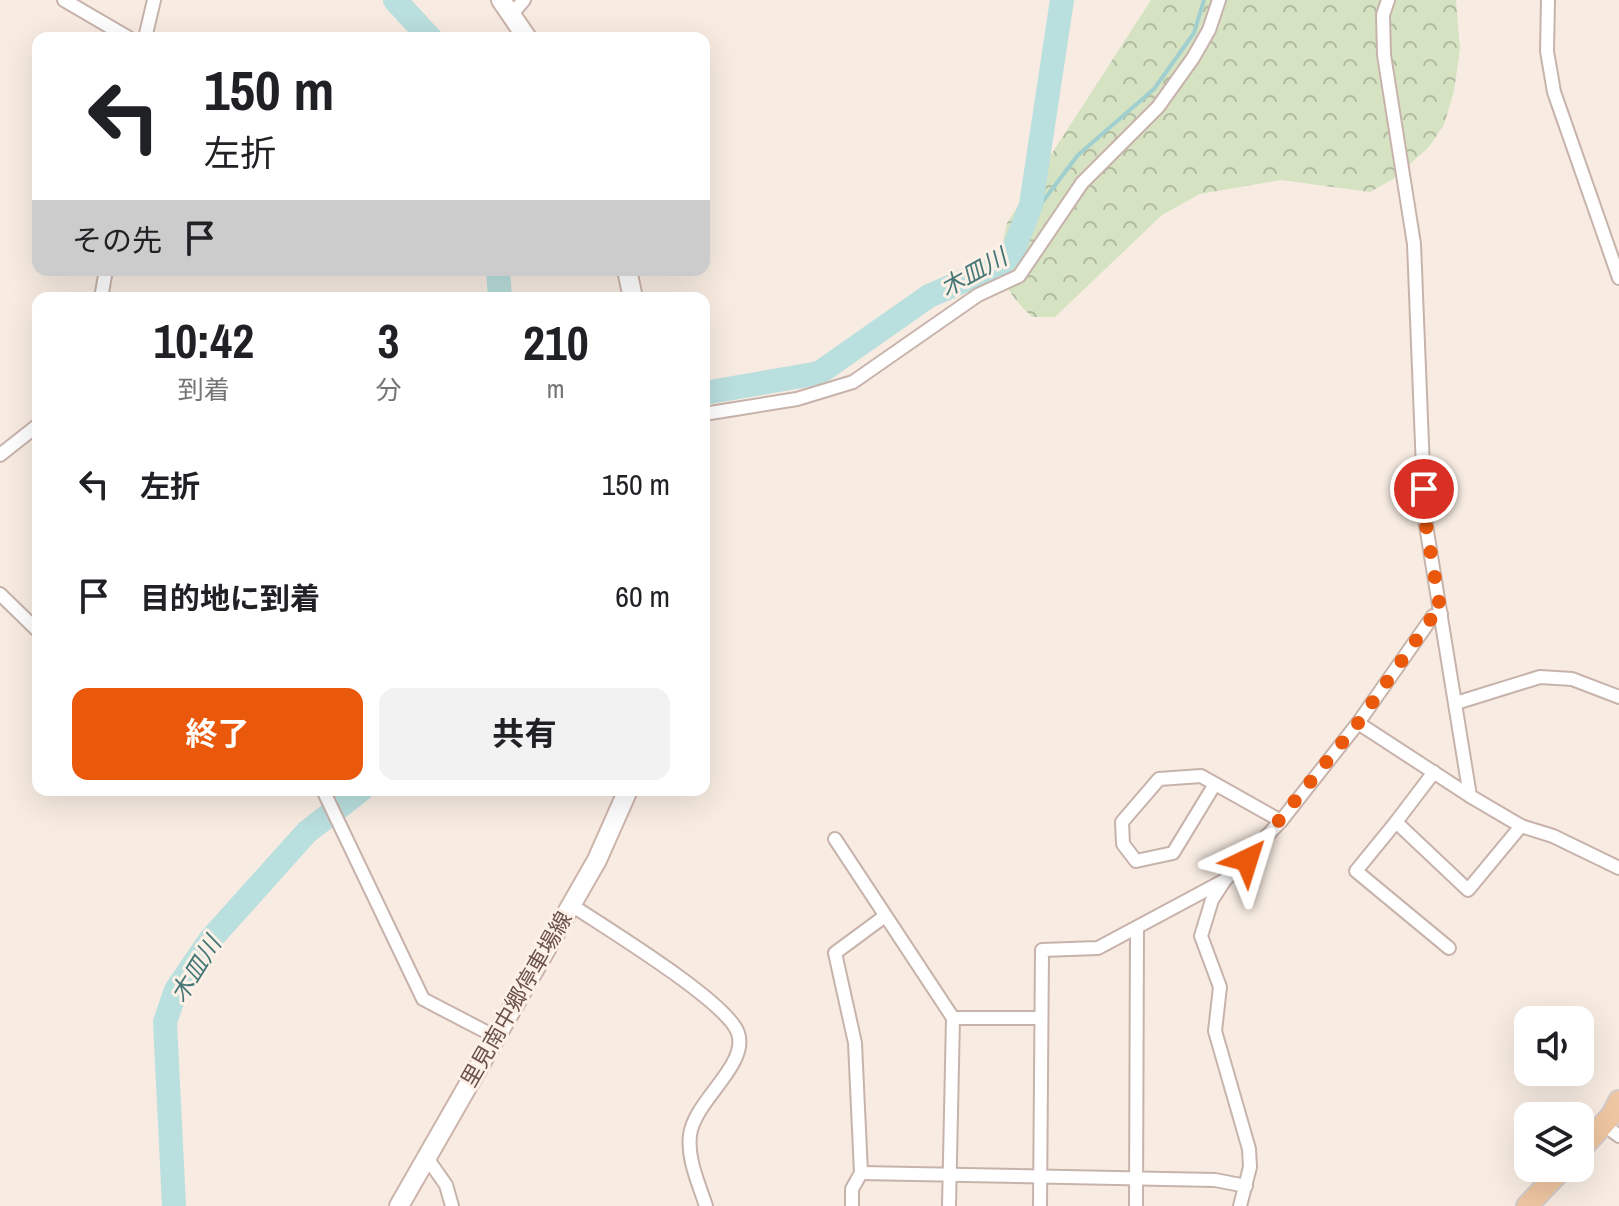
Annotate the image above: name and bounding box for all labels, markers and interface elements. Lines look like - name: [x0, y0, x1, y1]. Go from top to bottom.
- text: 150 m: [204, 52, 334, 127]
- icon: left: [72, 64, 176, 168]
- text: 左折: [204, 129, 276, 177]
- icon: arrive: [178, 216, 222, 260]
- text: その先: [72, 220, 162, 260]
- water label: 木皿川: [934, 239, 1015, 303]
- text: 10:42: [153, 308, 254, 373]
- text: 3: [378, 308, 399, 373]
- text: 210: [523, 310, 589, 375]
- text: m: [547, 371, 565, 406]
- text: 到着: [178, 372, 230, 407]
- text: 分: [375, 372, 401, 407]
- pin: [1390, 455, 1458, 523]
- icon: left: [72, 462, 116, 506]
- text: 150 m: [602, 464, 670, 504]
- text: 左折: [140, 466, 200, 506]
- icon: arrive: [1402, 467, 1446, 511]
- icon: arrive: [72, 574, 116, 618]
- text: 60 m: [615, 576, 670, 616]
- text: 目的地に到着: [140, 578, 320, 618]
- button: 終了: [72, 688, 363, 780]
- button: 共有: [379, 688, 670, 780]
- position arrow: [1205, 818, 1289, 902]
- street label: 里見南中郷停車場線: [454, 906, 578, 1092]
- water label: 木皿川: [162, 927, 229, 1008]
- map controls: [1514, 1006, 1594, 1182]
- button: sound: [1514, 1006, 1594, 1086]
- button: layers: [1514, 1102, 1594, 1182]

